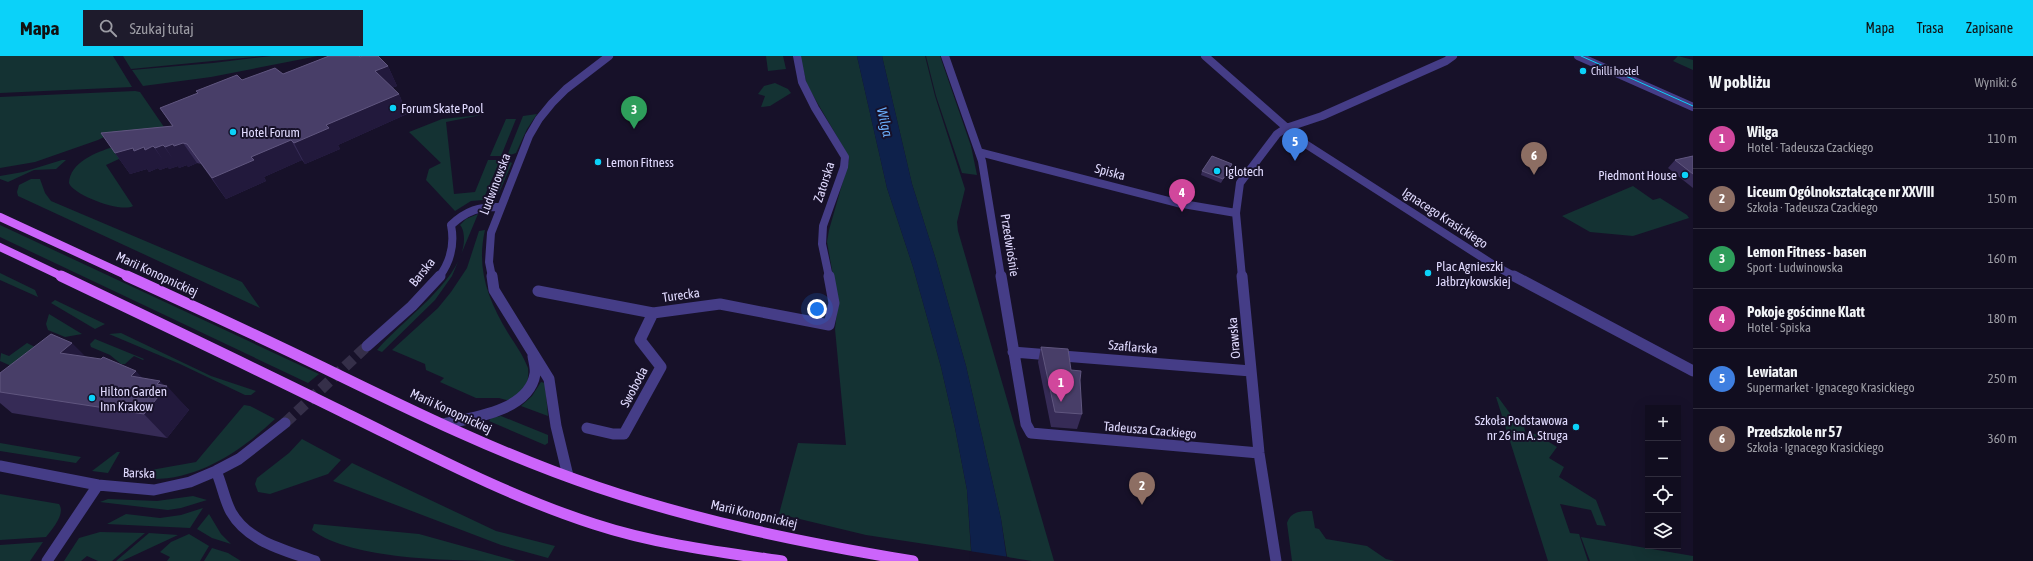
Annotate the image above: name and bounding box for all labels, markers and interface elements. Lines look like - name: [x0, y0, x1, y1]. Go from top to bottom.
- search box: [83, 10, 363, 46]
- text: Mapa: [20, 17, 59, 39]
- icon: search: [97, 17, 119, 39]
- text: Szukaj tutaj: [129, 20, 194, 37]
- text: Mapa: [1866, 20, 1895, 36]
- text: Trasa: [1917, 20, 1944, 36]
- text: Zapisane: [1966, 20, 2013, 36]
- place label: Chilli hostel: [1591, 65, 1639, 77]
- marker: Chilli hostel: [1578, 66, 1588, 76]
- text: W pobliżu: [1709, 72, 1771, 92]
- text: Wyniki: 6: [1974, 75, 2017, 90]
- pin: 3: [621, 96, 647, 129]
- place label: Forum Skate Pool: [401, 101, 484, 116]
- marker: Forum Skate Pool: [388, 103, 398, 113]
- water label: Wilga: [874, 106, 896, 139]
- text: Wilga: [1747, 123, 1778, 140]
- place label: Hotel Forum: [241, 125, 300, 140]
- marker: Hotel Forum: [228, 127, 238, 137]
- pin: 5: [1282, 128, 1308, 161]
- text: 1: [1719, 131, 1725, 146]
- text: 110 m: [1988, 131, 2017, 146]
- text: Hotel · Tadeusza Czackiego: [1747, 140, 1873, 155]
- pin: 6: [1521, 142, 1547, 175]
- street label: Ludwinowska: [476, 151, 514, 217]
- place label: Lemon Fitness: [606, 155, 674, 170]
- marker: Lemon Fitness: [593, 157, 603, 167]
- street label: Zatorska: [810, 160, 838, 204]
- street label: Spiska: [1093, 161, 1127, 183]
- place label: Iglotech: [1225, 164, 1264, 179]
- marker: Iglotech: [1212, 166, 1222, 176]
- place label: Piedmont House: [1598, 168, 1677, 183]
- marker: Piedmont House: [1680, 170, 1690, 180]
- pin: 4: [1169, 179, 1195, 212]
- text: Liceum Ogólnokształcące nr XXVIII: [1747, 183, 1934, 200]
- street label: Ignacego Krasickiego: [1399, 185, 1491, 251]
- text: 2: [1719, 191, 1725, 206]
- text: 150 m: [1988, 191, 2017, 206]
- text: Szkoła · Tadeusza Czackiego: [1747, 200, 1878, 215]
- street label: Przedwiośnie: [998, 213, 1022, 278]
- text: Lemon Fitness - basen: [1747, 243, 1867, 260]
- street label: Marii Konopnickiej: [114, 249, 200, 299]
- text: 3: [1719, 251, 1725, 266]
- text: 160 m: [1988, 251, 2017, 266]
- street label: Barska: [406, 255, 438, 289]
- place label: Plac Agnieszki Jałbrzykowskiej: [1436, 259, 1511, 289]
- text: Sport · Ludwinowska: [1747, 260, 1843, 275]
- marker: Plac Agnieszki Jałbrzykowskiej: [1423, 268, 1433, 278]
- street label: Turecka: [661, 285, 701, 305]
- your location: [807, 299, 827, 319]
- text: Pokoje gościnne Klatt: [1747, 303, 1865, 320]
- text: 4: [1719, 311, 1725, 326]
- text: 180 m: [1988, 311, 2017, 326]
- street label: Orawska: [1225, 317, 1243, 359]
- text: Hotel · Spiska: [1747, 320, 1811, 335]
- street label: Szaflarska: [1108, 337, 1158, 357]
- text: Lewiatan: [1747, 363, 1797, 380]
- street label: Swoboda: [617, 364, 651, 410]
- pin: 1: [1048, 369, 1074, 402]
- text: 5: [1719, 371, 1725, 386]
- text: 250 m: [1988, 371, 2017, 386]
- text: Supermarket · Ignacego Krasickiego: [1747, 380, 1915, 395]
- place label: Hilton Garden Inn Krakow: [100, 384, 167, 414]
- street label: Marii Konopnickiej: [408, 386, 494, 436]
- marker: Hilton Garden Inn Krakow: [87, 393, 97, 403]
- map controls: [1645, 405, 1681, 549]
- button: +: [1645, 405, 1681, 441]
- place label: Szkoła Podstawowa nr 26 im A. Struga: [1475, 413, 1568, 443]
- street label: Tadeusza Czackiego: [1103, 418, 1197, 442]
- marker: Szkoła Podstawowa nr 26 im A. Struga: [1571, 422, 1581, 432]
- text: Przedszkole nr 57: [1747, 423, 1842, 440]
- text: 6: [1719, 431, 1725, 446]
- text: 360 m: [1988, 431, 2017, 446]
- text: Szkoła · Ignacego Krasickiego: [1747, 440, 1884, 455]
- button: −: [1645, 441, 1681, 477]
- street label: Barska: [123, 465, 155, 481]
- pin: 2: [1129, 472, 1155, 505]
- button: locate: [1645, 477, 1681, 513]
- street label: Marii Konopnickiej: [709, 497, 799, 531]
- button: layers: [1645, 513, 1681, 549]

